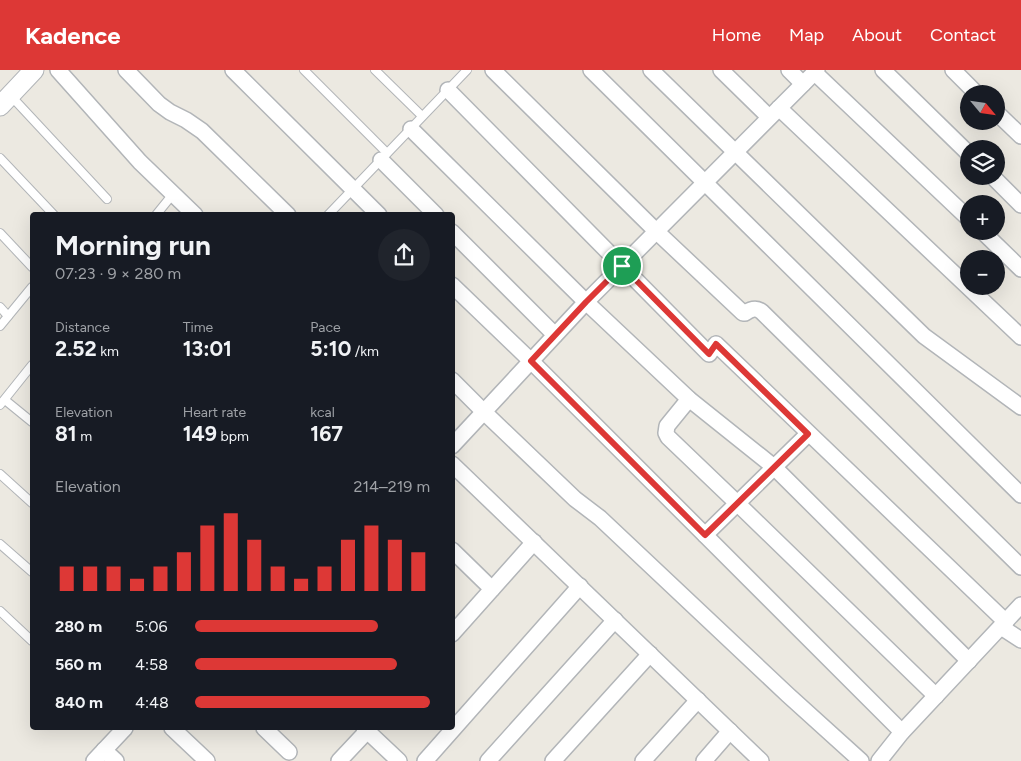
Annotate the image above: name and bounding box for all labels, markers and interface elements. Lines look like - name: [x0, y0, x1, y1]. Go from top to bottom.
- text: Kadence: [25, 21, 121, 50]
- text: Home: [712, 24, 761, 46]
- text: Map: [789, 24, 824, 46]
- text: About: [852, 24, 902, 46]
- text: Contact: [930, 24, 996, 46]
- north arrow: [960, 85, 1005, 130]
- map controls: [960, 85, 1005, 295]
- button: layers: [960, 140, 1005, 185]
- button: +: [960, 195, 1005, 240]
- text: Morning run: [55, 228, 211, 262]
- button: share: [378, 229, 430, 281]
- pin: [601, 245, 643, 287]
- button: −: [960, 250, 1005, 295]
- icon: arrive: [608, 252, 636, 280]
- text: 07:23 · 9 × 280 m: [55, 264, 181, 283]
- text: Distance: [55, 319, 110, 336]
- text: Time: [183, 319, 213, 336]
- text: Pace: [310, 319, 341, 336]
- text: 2.52: [55, 336, 97, 361]
- text: 13:01: [183, 336, 232, 361]
- text: 5:10: [310, 336, 351, 361]
- text: km: [97, 343, 119, 360]
- text: /km: [351, 343, 379, 360]
- text: Elevation: [55, 404, 113, 421]
- text: Heart rate: [183, 404, 246, 421]
- text: kcal: [310, 404, 335, 421]
- text: 81: [55, 421, 77, 446]
- text: 149: [183, 421, 217, 446]
- text: 167: [310, 421, 343, 446]
- text: m: [77, 428, 92, 445]
- text: bpm: [217, 428, 249, 445]
- text: Elevation: [55, 477, 121, 496]
- text: 214–219 m: [354, 477, 430, 496]
- text: 280 m: [55, 617, 102, 636]
- text: 5:06: [135, 617, 168, 636]
- text: 560 m: [55, 655, 102, 674]
- text: 4:58: [135, 655, 168, 674]
- text: 840 m: [55, 693, 103, 712]
- text: 4:48: [135, 693, 169, 712]

